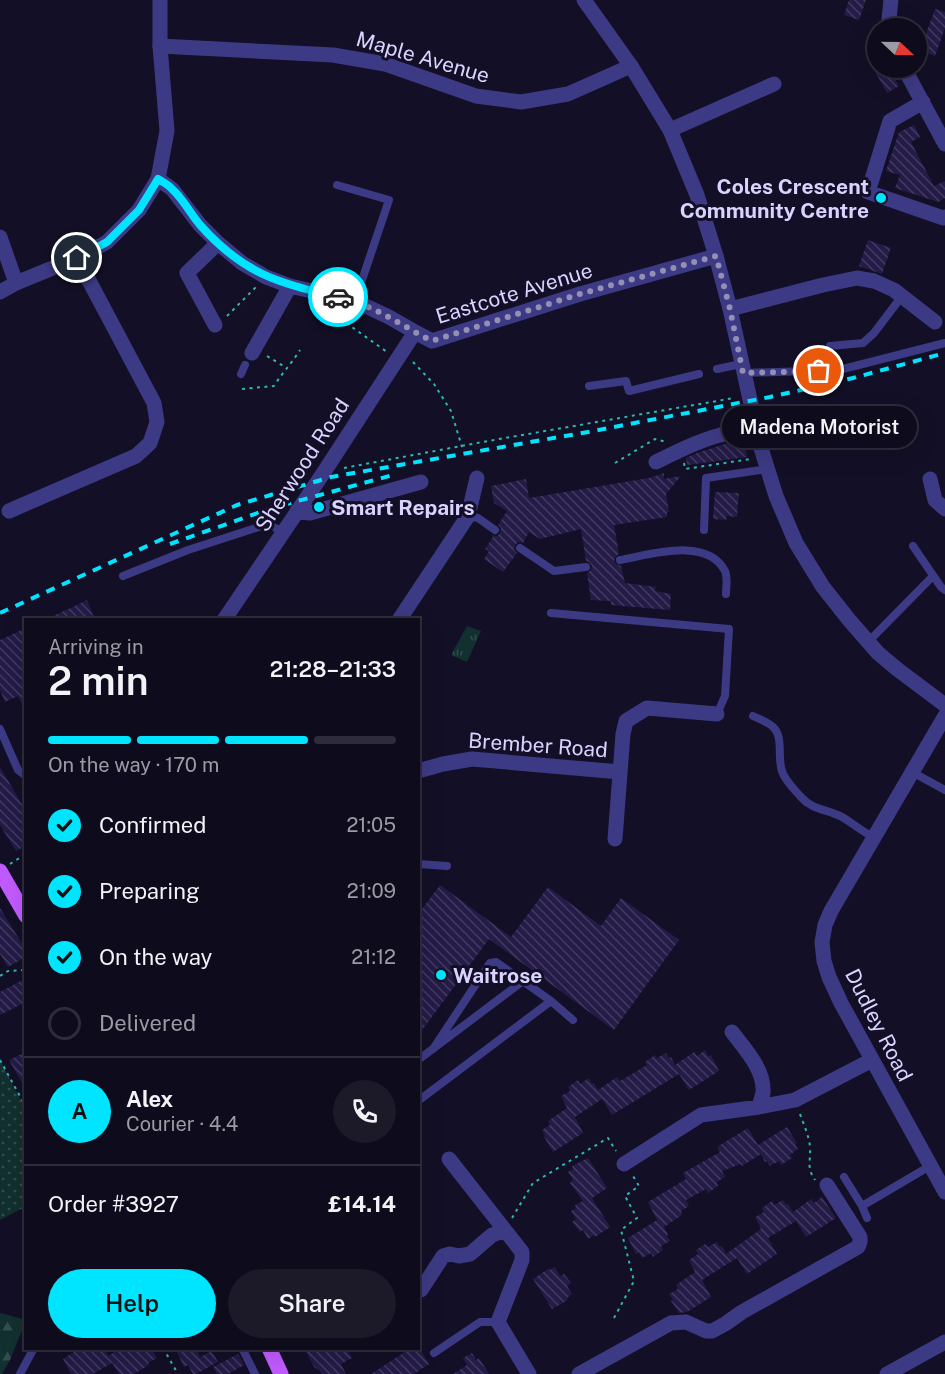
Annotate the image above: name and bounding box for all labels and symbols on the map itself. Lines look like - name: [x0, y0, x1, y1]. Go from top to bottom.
- north arrow: [867, 18, 927, 78]
- street label: Maple Avenue: [353, 26, 493, 88]
- place label: Coles Crescent Community Centre: [680, 174, 869, 223]
- marker: Coles Crescent Community Centre: [874, 191, 888, 205]
- pin: [51, 232, 102, 283]
- street label: Eastcote Avenue: [433, 257, 595, 329]
- courier: [308, 267, 368, 327]
- pin: [793, 345, 844, 396]
- street label: Sherwood Road: [250, 394, 354, 536]
- callout: Madena Motorist: [722, 407, 916, 449]
- place label: Smart Repairs: [331, 495, 474, 520]
- marker: Smart Repairs: [312, 500, 326, 514]
- street label: Brember Road: [467, 728, 609, 762]
- place label: Waitrose: [453, 963, 542, 988]
- street label: Dudley Road: [840, 965, 918, 1085]
- marker: Waitrose: [434, 968, 448, 982]

